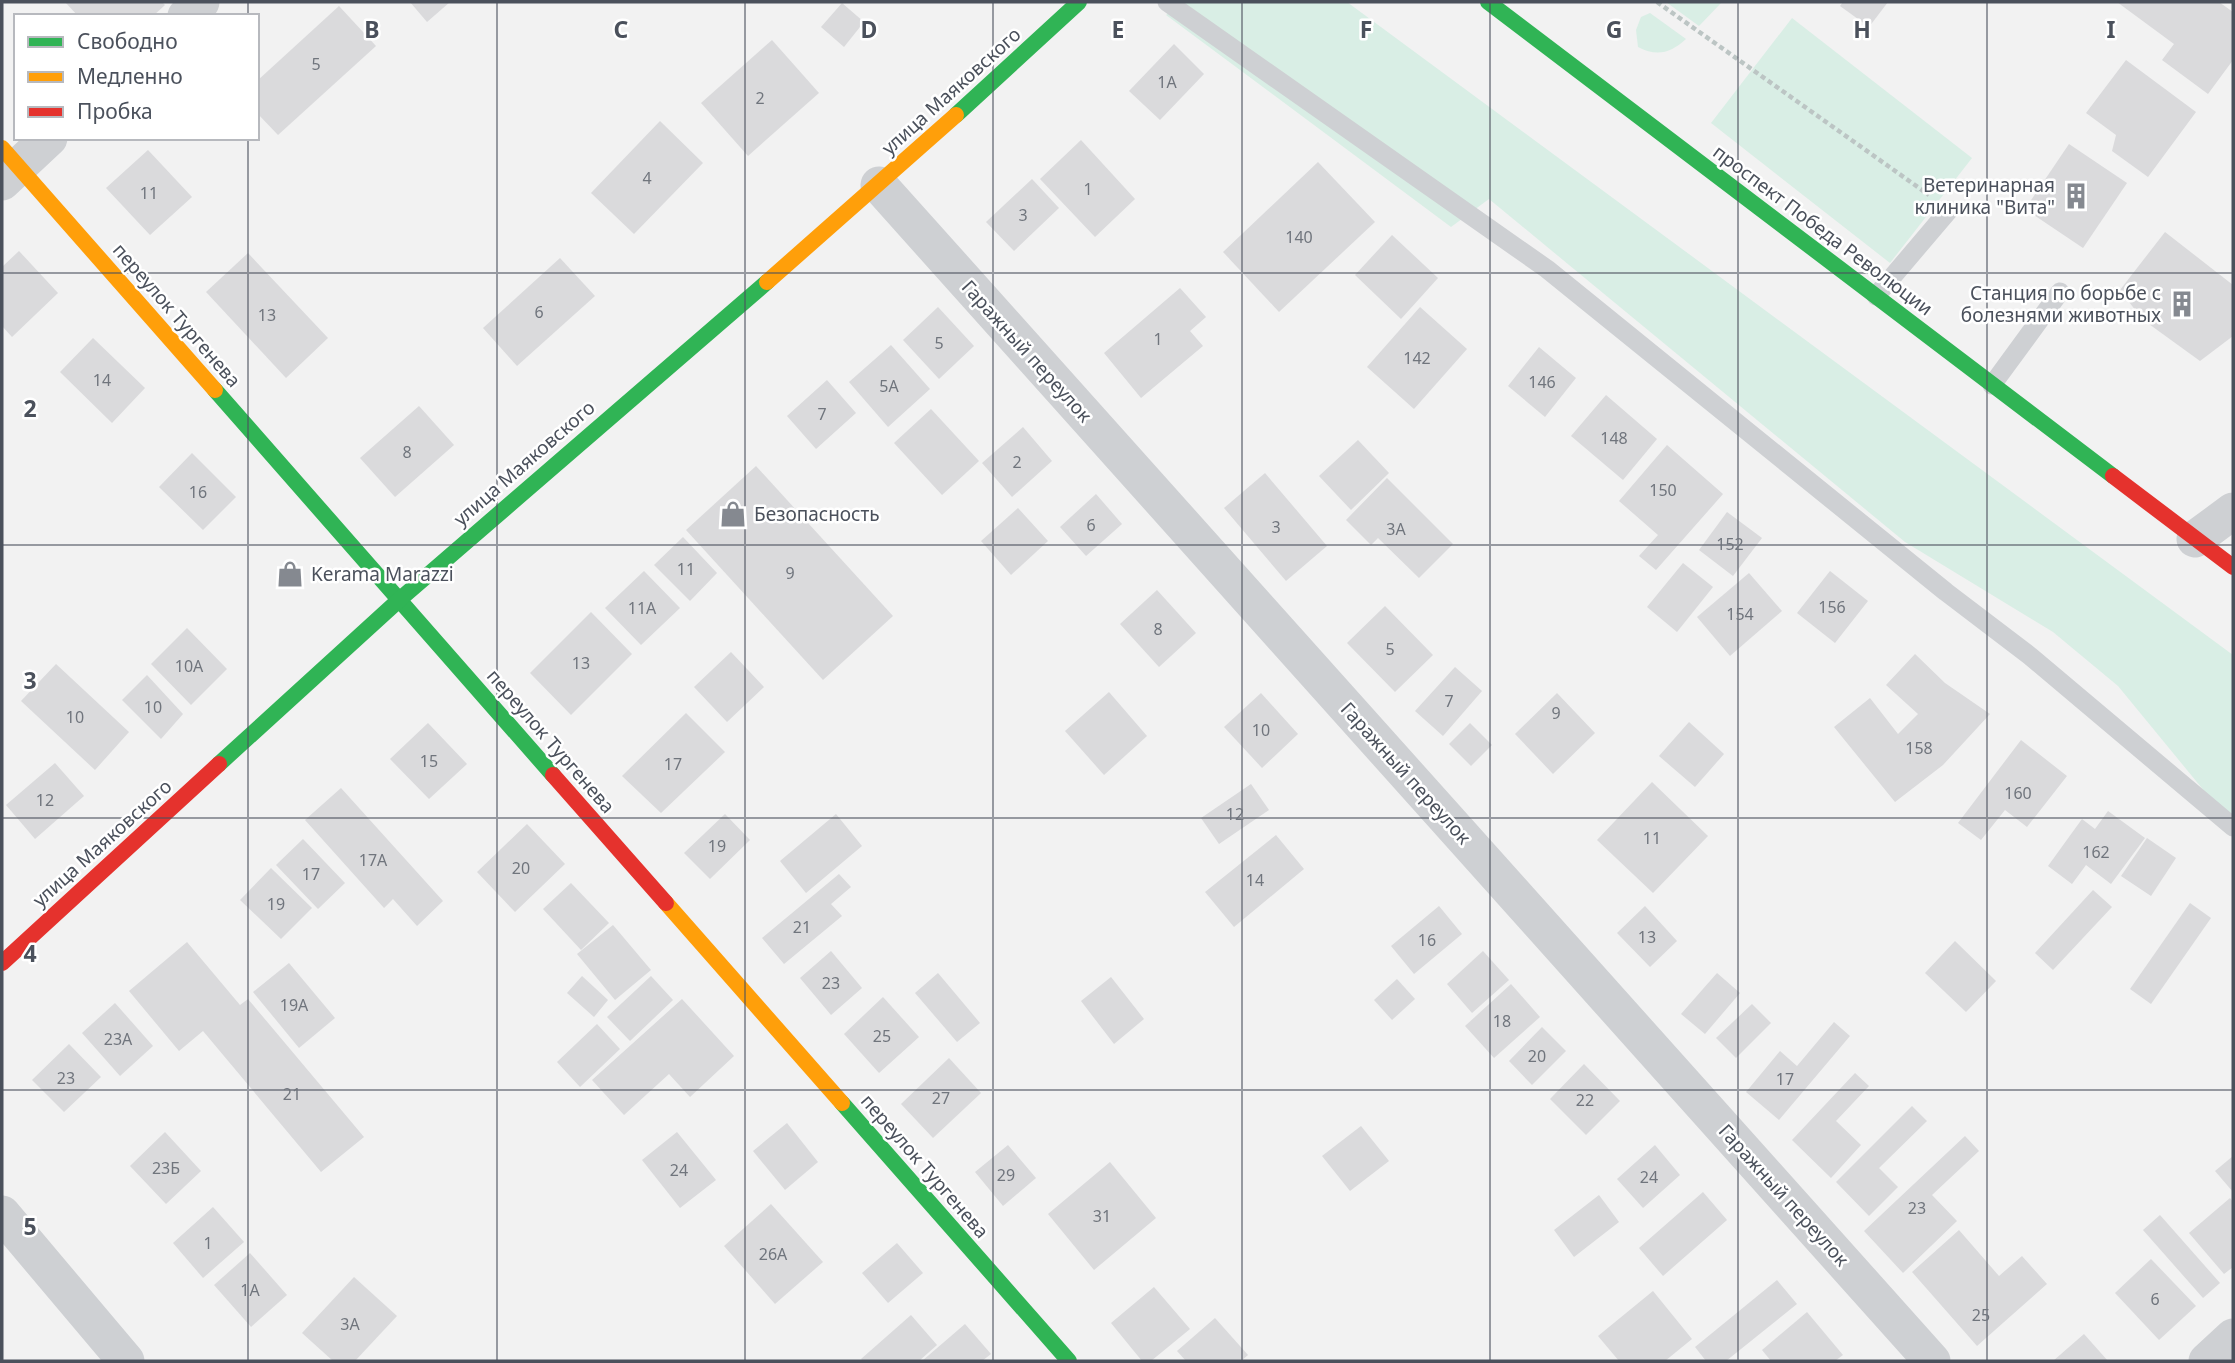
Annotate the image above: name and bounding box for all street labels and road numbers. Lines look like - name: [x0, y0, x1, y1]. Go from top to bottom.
- street label: улица Маяковского: [876, 21, 1026, 161]
- street label: проспект Победа Революции: [1708, 139, 1938, 321]
- street label: переулок Тургенева: [107, 237, 247, 393]
- street label: Гаражный переулок: [956, 274, 1098, 428]
- street label: улица Маяковского: [448, 394, 600, 532]
- street label: переулок Тургенева: [481, 663, 621, 819]
- street label: Гаражный переулок: [1335, 696, 1477, 850]
- street label: улица Маяковского: [27, 773, 177, 913]
- street label: переулок Тургенева: [855, 1088, 995, 1244]
- street label: Гаражный переулок: [1713, 1118, 1855, 1272]

